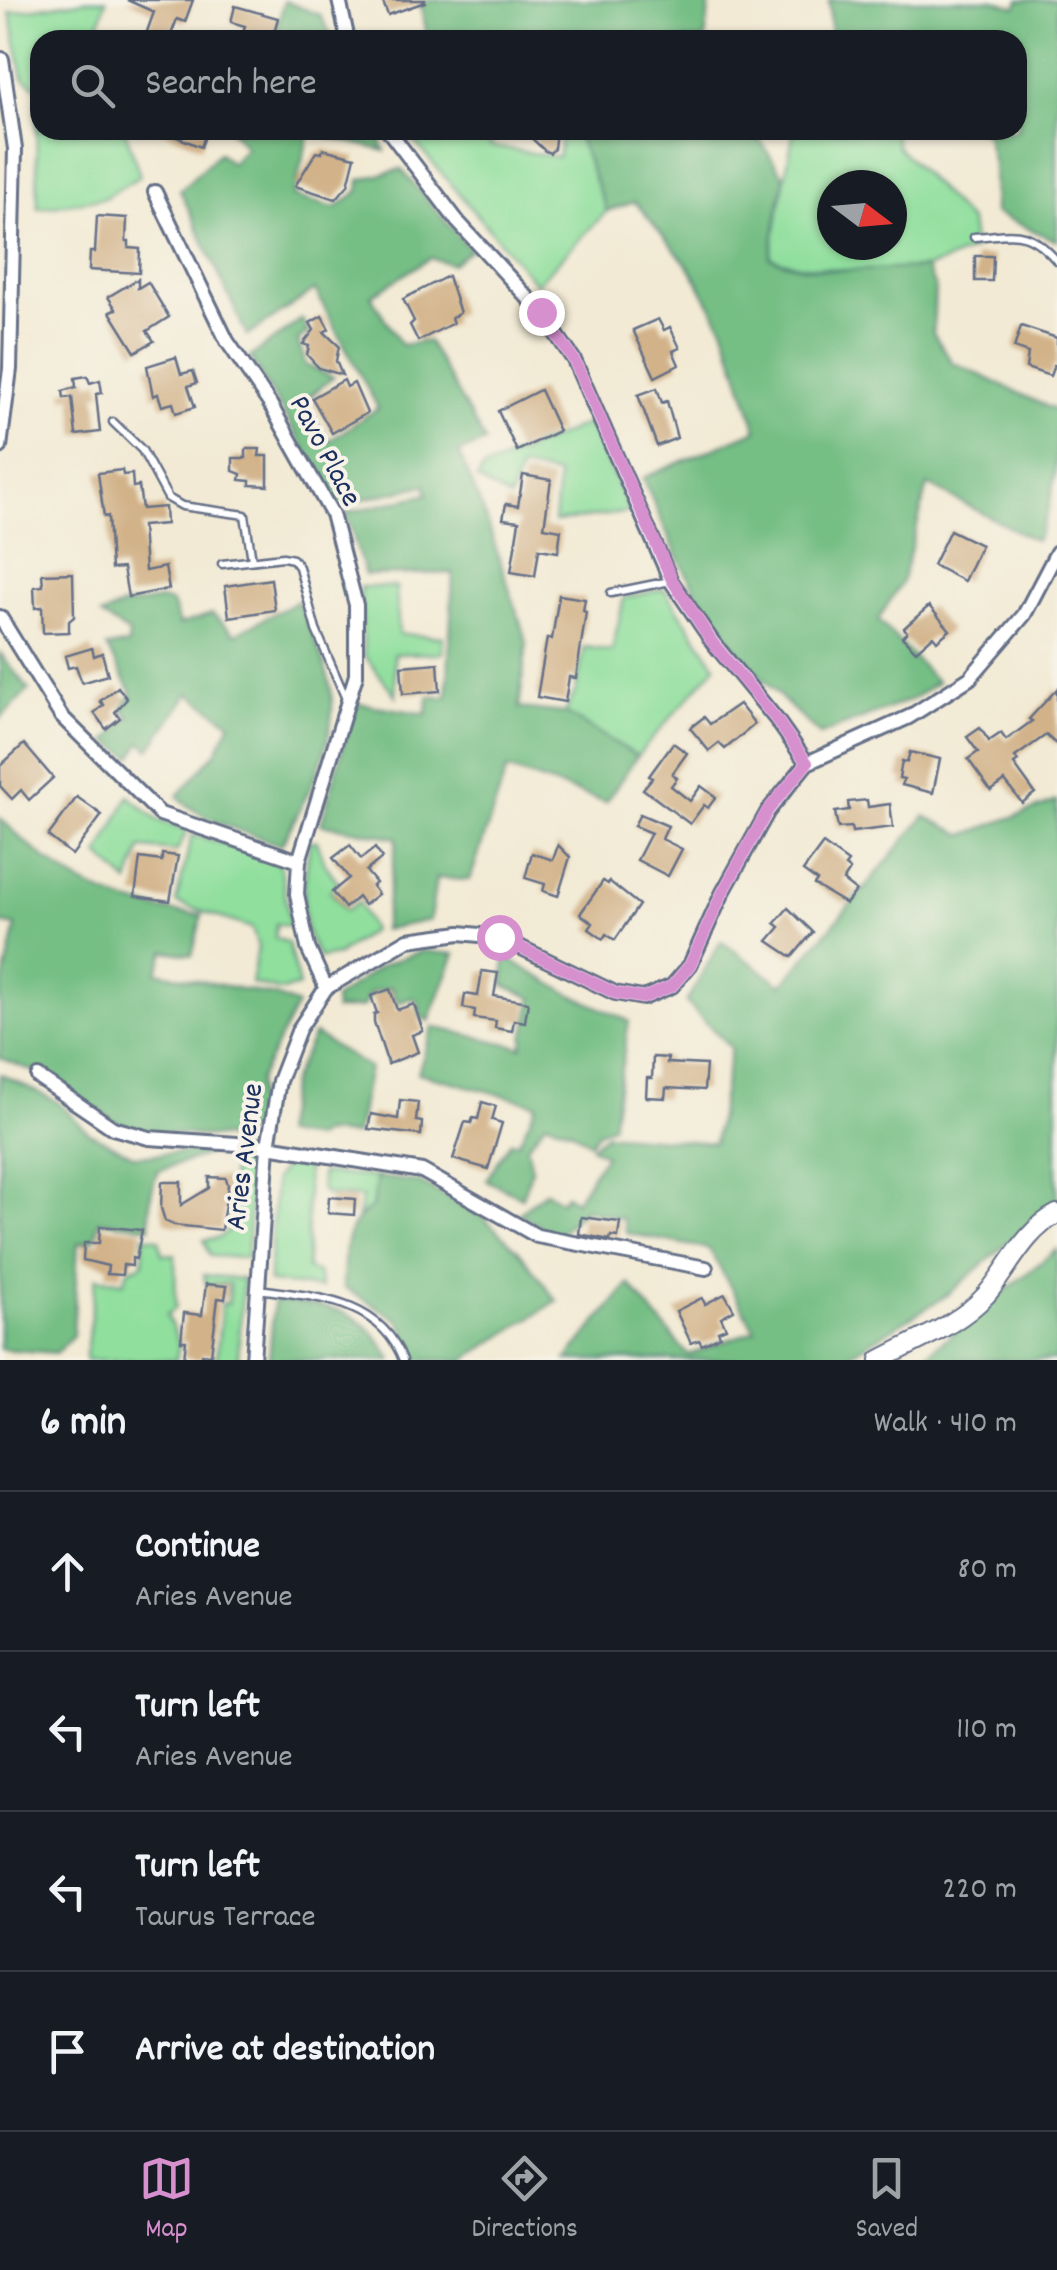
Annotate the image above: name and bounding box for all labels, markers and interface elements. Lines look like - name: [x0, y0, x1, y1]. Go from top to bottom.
- search box: [30, 30, 1027, 140]
- icon: search: [65, 58, 120, 113]
- text: Search here: [145, 58, 317, 113]
- north arrow: [817, 170, 907, 260]
- route end: [519, 290, 565, 336]
- street label: Pavo Place: [276, 389, 370, 515]
- route start: [477, 915, 523, 961]
- street label: Aries Avenue: [217, 1081, 277, 1233]
- text: 6 min: [40, 1395, 126, 1455]
- text: Walk · 410 m: [874, 1402, 1017, 1448]
- text: Continue: [135, 1521, 260, 1576]
- icon: ahead: [40, 1544, 95, 1599]
- text: 80 m: [957, 1548, 1017, 1594]
- text: Aries Avenue: [135, 1576, 293, 1622]
- text: Turn left: [135, 1681, 260, 1736]
- icon: left: [40, 1704, 95, 1759]
- text: 110 m: [956, 1708, 1017, 1754]
- text: Aries Avenue: [135, 1736, 293, 1782]
- text: Turn left: [135, 1841, 260, 1896]
- icon: left: [40, 1864, 95, 1919]
- text: 220 m: [942, 1868, 1017, 1914]
- text: Taurus Terrace: [135, 1896, 316, 1942]
- icon: arrive: [40, 2024, 95, 2079]
- text: Arrive at destination: [135, 2024, 435, 2079]
- tab: Map: [139, 2151, 194, 2251]
- tab: Directions: [472, 2151, 578, 2251]
- tab: Saved: [856, 2151, 918, 2251]

